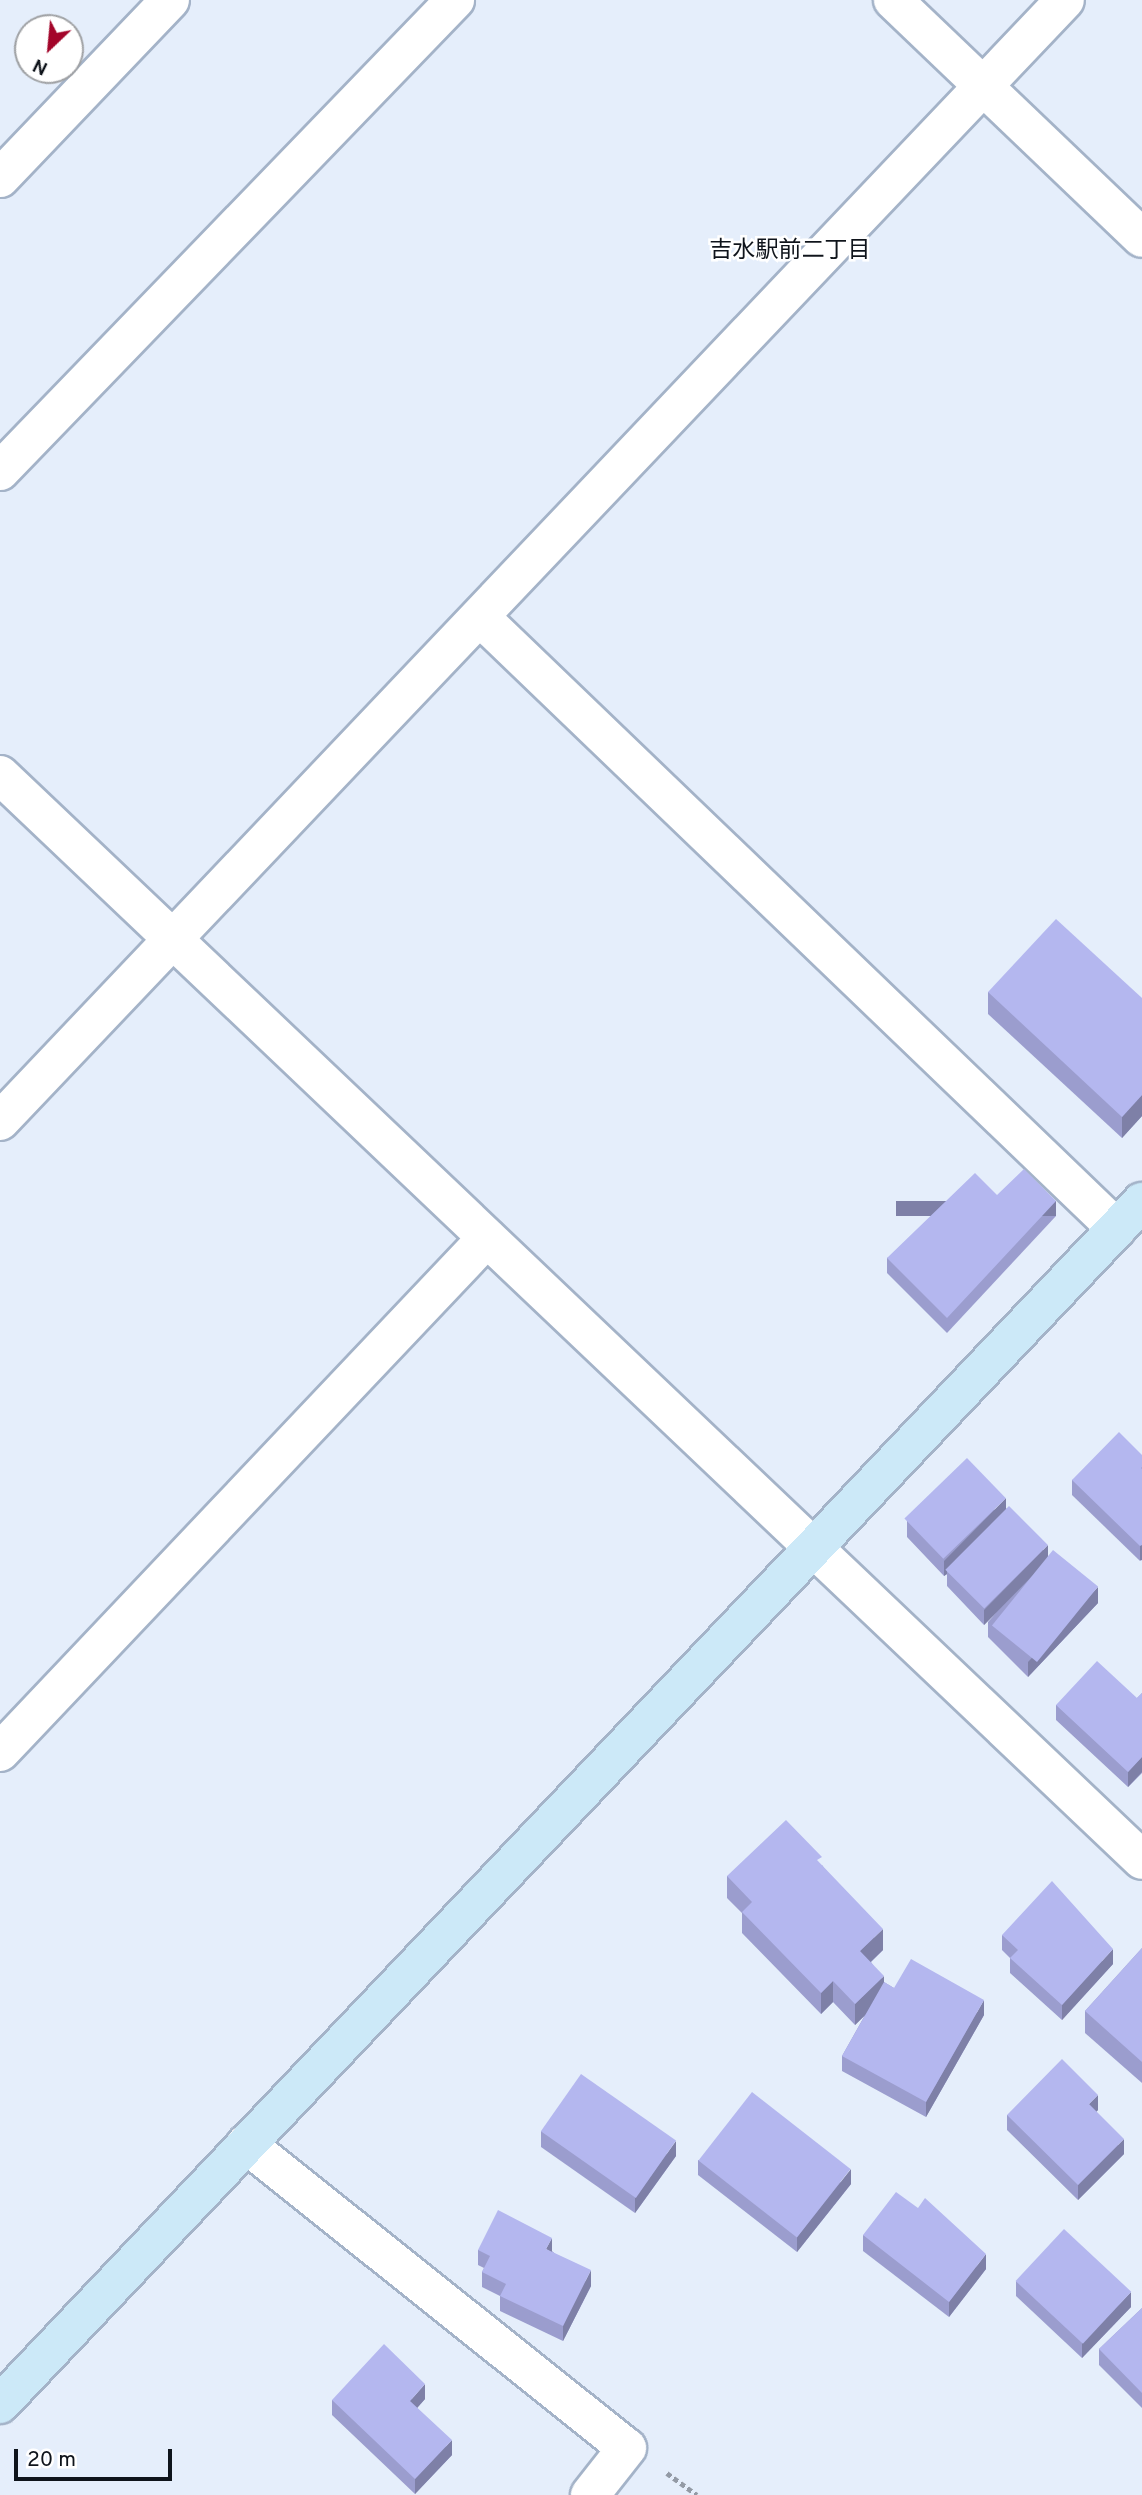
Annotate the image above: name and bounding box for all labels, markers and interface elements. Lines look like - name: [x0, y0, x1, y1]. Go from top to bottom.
- north arrow: [14, 14, 84, 84]
- text: N: [29, 52, 52, 80]
- district label: 吉水駅前二丁目: [710, 238, 870, 266]
- scale bar: [18, 2436, 175, 2480]
- text: 20 m: [27, 2447, 76, 2474]

